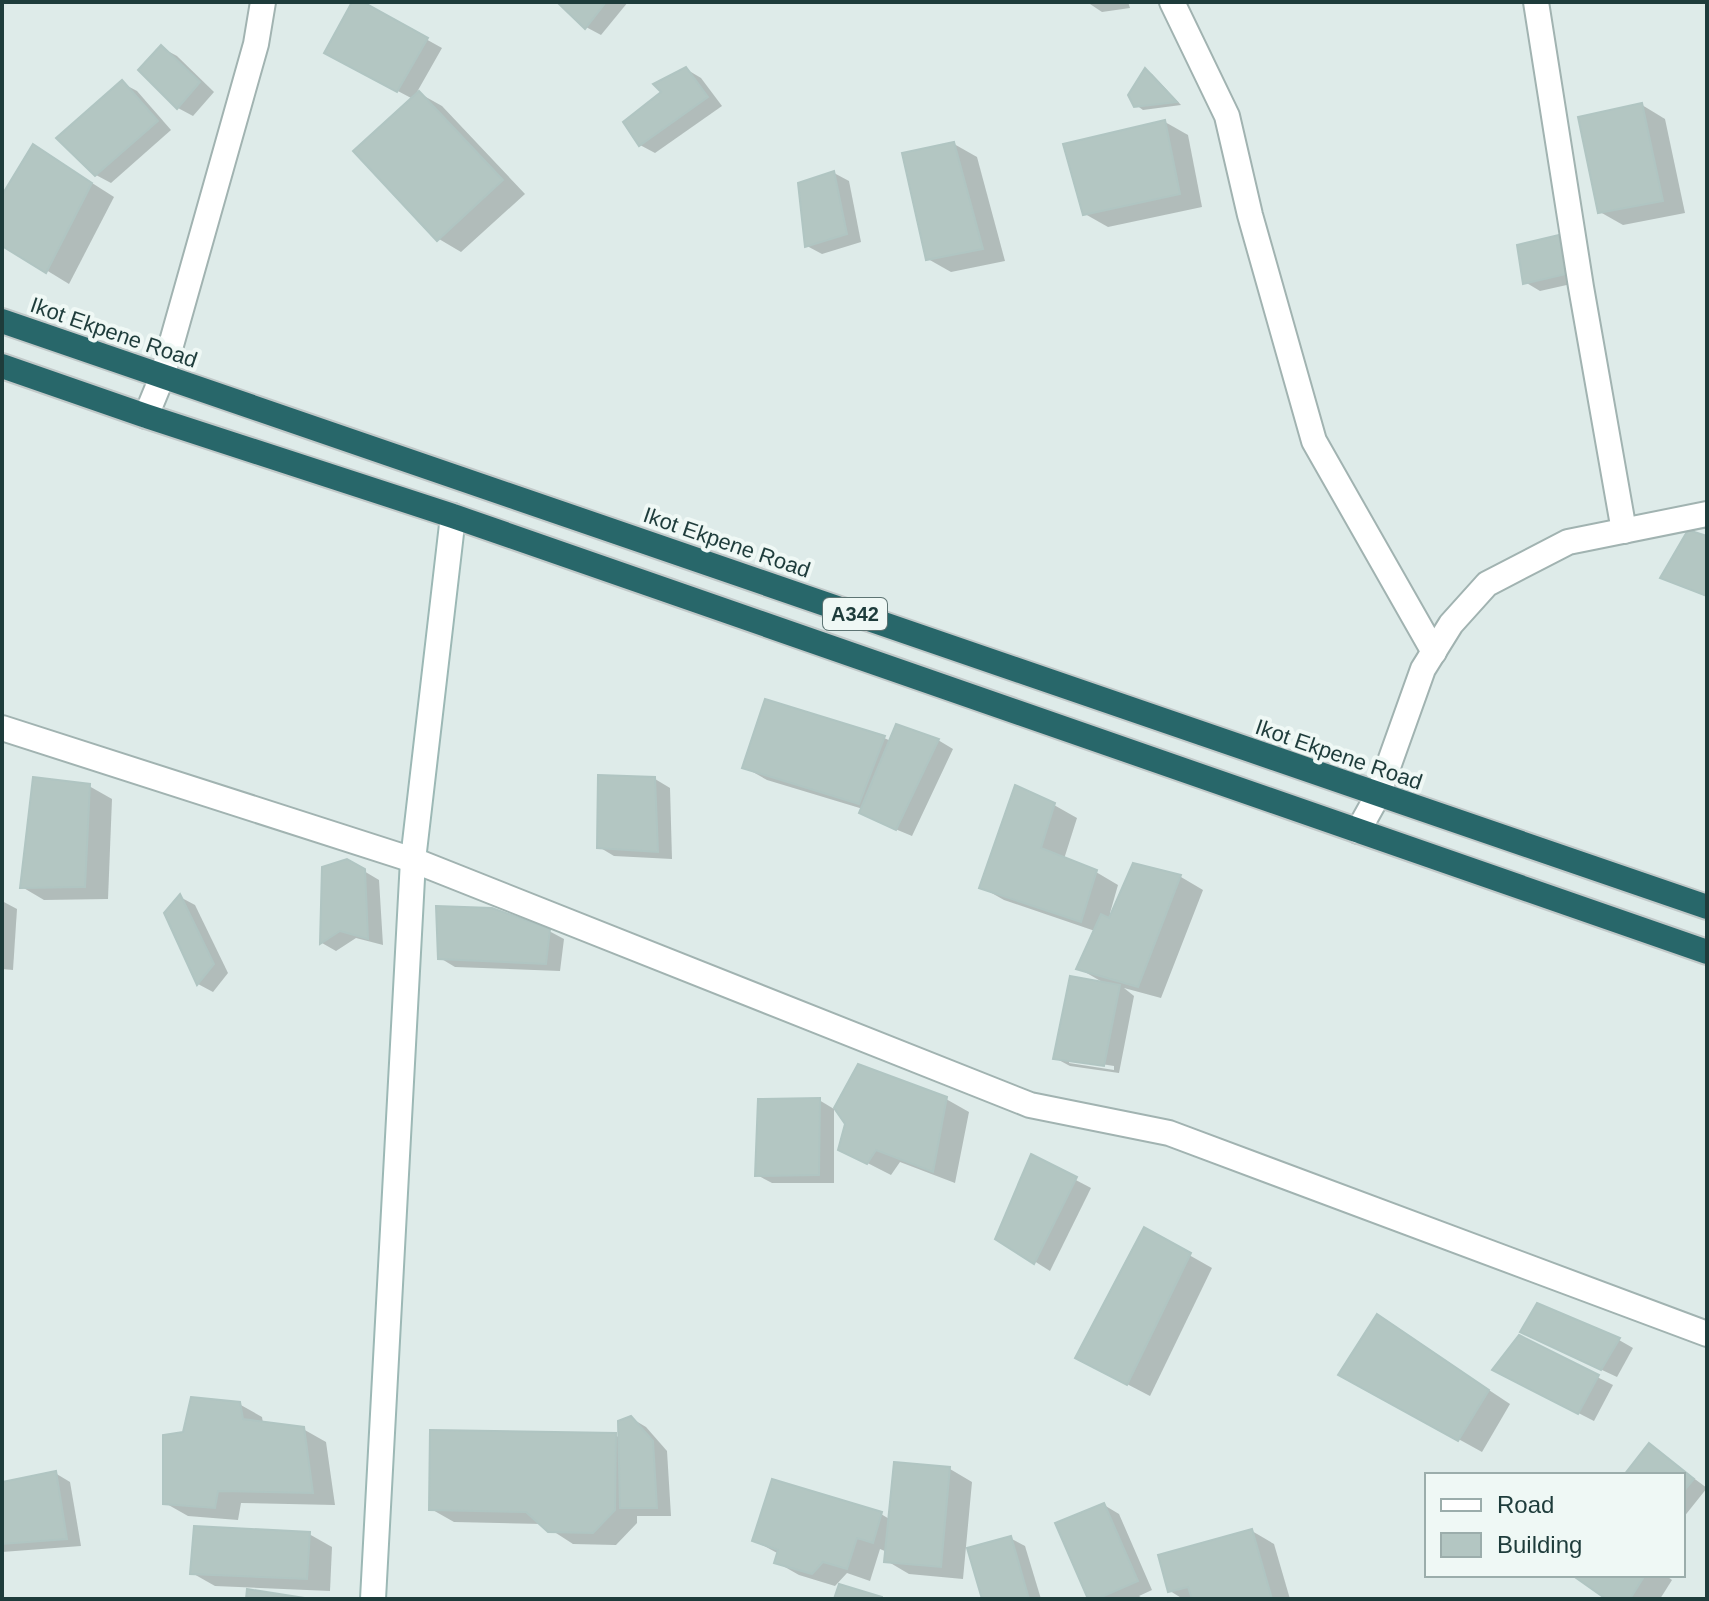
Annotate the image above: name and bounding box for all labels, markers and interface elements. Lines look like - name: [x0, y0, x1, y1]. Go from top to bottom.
- street label: Ikot Ekpene Road: [27, 292, 201, 373]
- street label: Ikot Ekpene Road: [640, 502, 814, 583]
- road number: A342: [823, 598, 887, 630]
- street label: Ikot Ekpene Road: [1252, 714, 1426, 795]
- legend: [1425, 1473, 1685, 1577]
- text: Road: [1497, 1491, 1554, 1518]
- text: Building: [1497, 1531, 1582, 1558]

